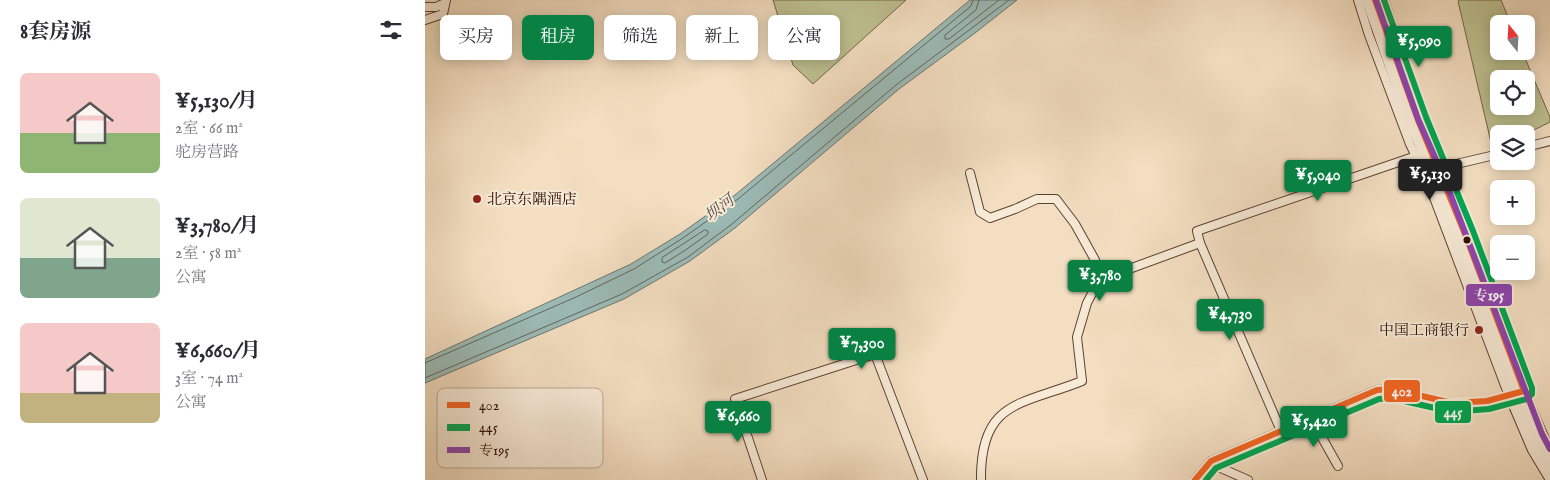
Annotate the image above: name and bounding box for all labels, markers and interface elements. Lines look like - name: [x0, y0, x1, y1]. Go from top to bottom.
- chip: 买房: [440, 15, 512, 60]
- chip: 租房: [522, 15, 594, 60]
- chip: 筛选: [604, 15, 676, 60]
- chip: 新上: [686, 15, 758, 60]
- chip: 公寓: [768, 15, 840, 60]
- north arrow: [1490, 15, 1535, 60]
- map controls: [1490, 15, 1535, 280]
- icon: filters: [377, 16, 405, 44]
- text: 8套房源: [20, 19, 91, 46]
- pin: ¥5,090: [1378, 26, 1460, 68]
- text: ¥5,090: [1397, 32, 1441, 52]
- button: locate: [1490, 70, 1535, 115]
- text: ¥5,130/月: [175, 88, 258, 115]
- icon: home: [60, 93, 120, 153]
- text: 2室 · 66 m²: [175, 119, 243, 139]
- button: layers: [1490, 125, 1535, 170]
- text: 驼房营路: [175, 143, 239, 163]
- pin: ¥5,130: [1389, 158, 1471, 201]
- pin: ¥5,040: [1277, 160, 1359, 202]
- text: ¥5,130: [1409, 165, 1451, 185]
- text: ¥5,040: [1295, 166, 1341, 186]
- button: +: [1490, 180, 1535, 225]
- water label: 坝河: [701, 189, 741, 227]
- place label: 北京东隅酒店: [487, 190, 577, 209]
- marker: 北京东隅酒店: [471, 193, 483, 205]
- text: ¥3,780/月: [175, 213, 259, 240]
- icon: home: [60, 218, 120, 278]
- unlabelled marker: [1462, 235, 1472, 245]
- button: −: [1490, 235, 1535, 280]
- text: 2室 · 58 m²: [175, 244, 241, 264]
- pin: ¥3,780: [1059, 260, 1141, 302]
- text: ¥3,780: [1079, 266, 1121, 286]
- text: 公寓: [175, 268, 207, 288]
- line badge: 专195: [1465, 283, 1513, 307]
- text: 专195: [1474, 287, 1504, 305]
- pin: ¥4,730: [1189, 298, 1271, 341]
- text: ¥4,730: [1208, 305, 1252, 325]
- place label: 中国工商银行: [1379, 321, 1469, 340]
- marker: 中国工商银行: [1473, 324, 1485, 336]
- pin: ¥7,300: [821, 328, 903, 370]
- text: ¥7,300: [839, 334, 885, 354]
- text: ¥6,660/月: [175, 338, 261, 365]
- icon: home: [60, 343, 120, 403]
- text: 3室 · 74 m²: [175, 369, 243, 389]
- line badge: 402: [1383, 379, 1421, 403]
- text: 402: [1392, 383, 1413, 401]
- legend: [437, 388, 603, 468]
- text: 公寓: [175, 393, 207, 413]
- text: 402: [479, 397, 500, 415]
- pin: ¥6,660: [697, 400, 779, 443]
- line badge: 445: [1434, 400, 1472, 424]
- text: 445: [1444, 404, 1462, 422]
- pin: ¥5,420: [1273, 406, 1355, 448]
- text: ¥6,660: [716, 407, 760, 427]
- text: ¥5,420: [1291, 412, 1337, 432]
- text: 445: [479, 419, 498, 437]
- text: 专195: [479, 442, 509, 460]

